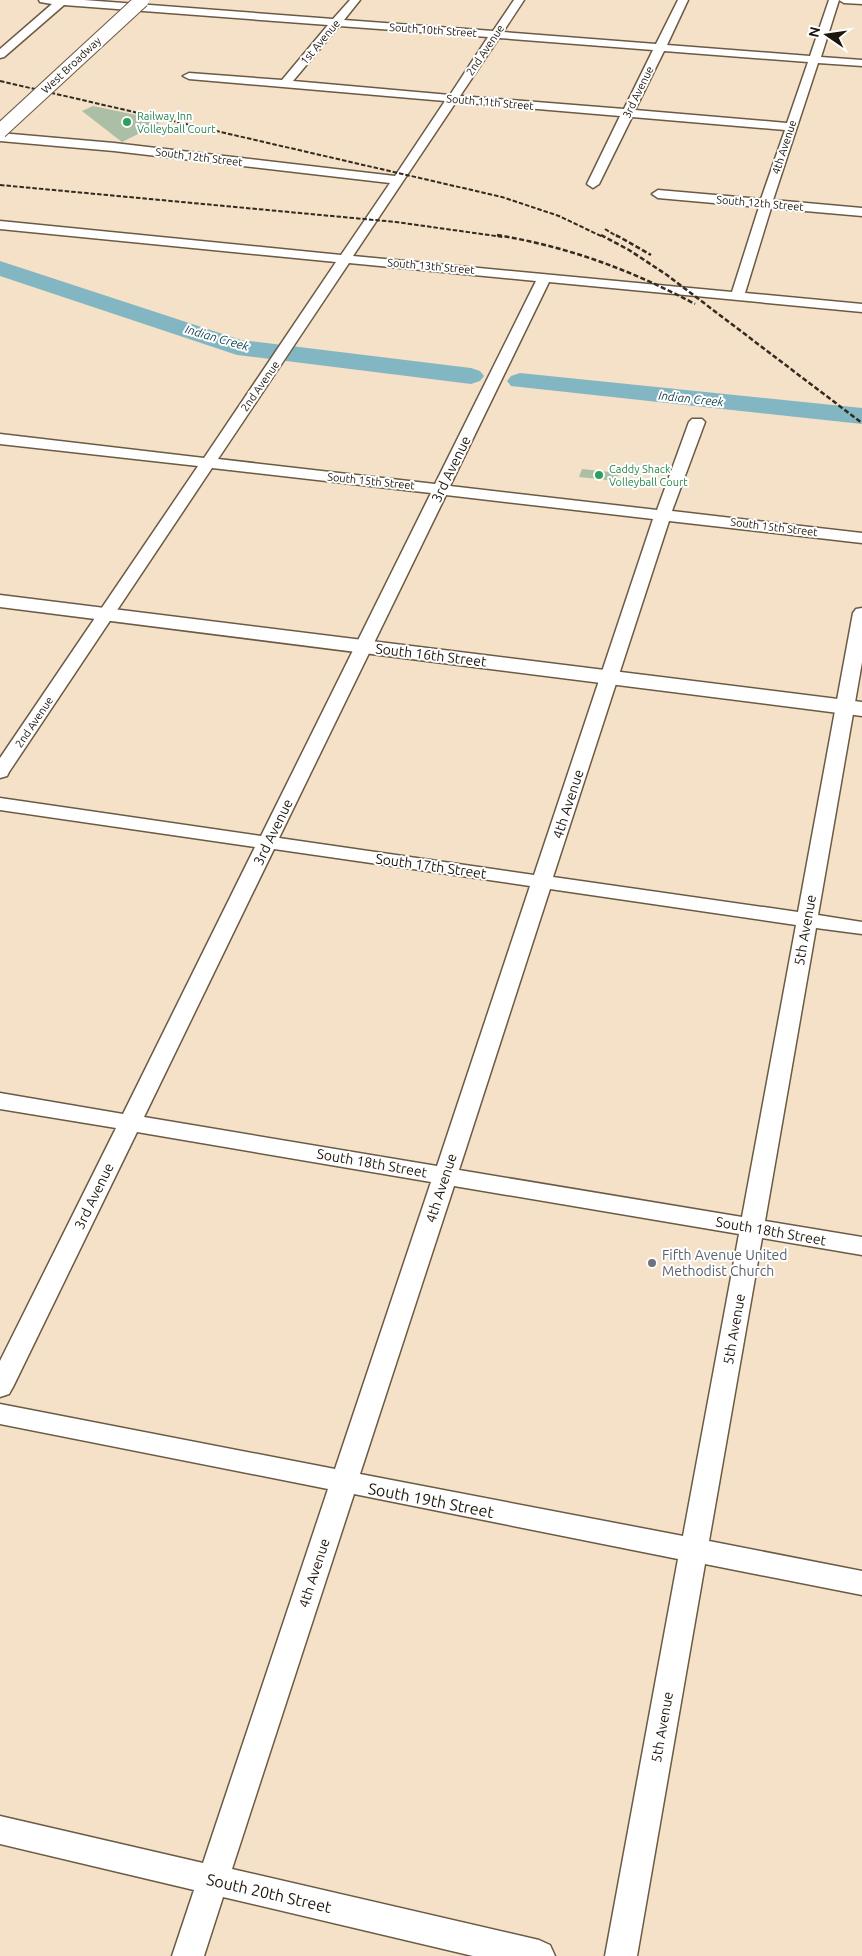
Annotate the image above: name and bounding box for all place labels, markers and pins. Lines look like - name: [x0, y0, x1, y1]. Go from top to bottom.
- place label: Railway Inn Volleyball Court: [137, 110, 216, 135]
- marker: Railway Inn Volleyball Court: [121, 116, 133, 128]
- place label: Caddy Shack Volleyball Court: [609, 463, 688, 488]
- marker: Caddy Shack Volleyball Court: [593, 469, 605, 481]
- place label: Fifth Avenue United Methodist Church: [662, 1247, 788, 1279]
- marker: Fifth Avenue United Methodist Church: [646, 1257, 658, 1269]

